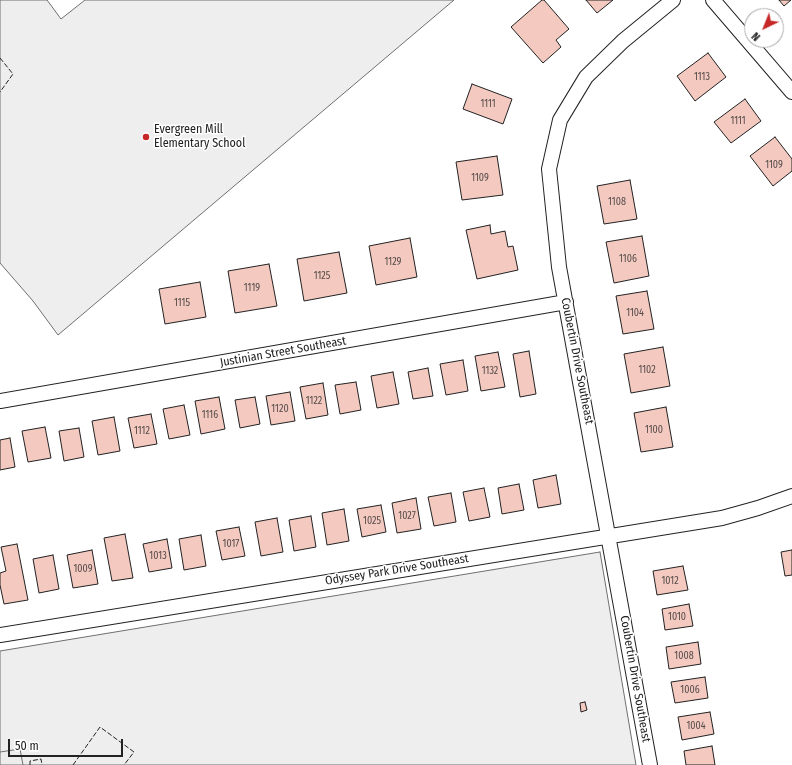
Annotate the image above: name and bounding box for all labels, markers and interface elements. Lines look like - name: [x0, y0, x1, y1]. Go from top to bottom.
- north arrow: [744, 8, 784, 48]
- text: N: [749, 29, 763, 43]
- house number: 1113: [694, 71, 710, 83]
- house number: 1111: [480, 98, 496, 110]
- house number: 1111: [730, 115, 746, 127]
- place label: Evergreen Mill Elementary School: [154, 123, 245, 151]
- marker: Evergreen Mill Elementary School: [141, 132, 151, 142]
- house number: 1109: [765, 159, 783, 171]
- house number: 1109: [471, 172, 489, 184]
- house number: 1108: [608, 196, 626, 208]
- house number: 1106: [619, 253, 637, 265]
- house number: 1129: [385, 256, 401, 268]
- house number: 1125: [314, 270, 330, 282]
- house number: 1119: [244, 282, 260, 294]
- street label: Coubertin Drive Southeast: [558, 296, 596, 426]
- house number: 1115: [174, 297, 190, 309]
- house number: 1104: [626, 307, 644, 319]
- street label: Justinian Street Southeast: [219, 334, 347, 370]
- house number: 1102: [638, 364, 656, 376]
- house number: 1132: [482, 365, 498, 377]
- house number: 1122: [306, 395, 322, 407]
- house number: 1120: [271, 403, 289, 415]
- house number: 1116: [202, 409, 218, 421]
- house number: 1100: [645, 424, 663, 436]
- house number: 1112: [134, 425, 150, 437]
- house number: 1027: [398, 510, 416, 522]
- house number: 1025: [363, 515, 381, 527]
- house number: 1017: [223, 538, 239, 550]
- house number: 1013: [149, 550, 167, 562]
- street label: Odyssey Park Drive Southeast: [324, 552, 470, 588]
- house number: 1009: [73, 563, 93, 575]
- house number: 1012: [661, 575, 679, 587]
- house number: 1010: [668, 611, 686, 623]
- street label: Coubertin Drive Southeast: [617, 614, 653, 744]
- house number: 1008: [674, 650, 694, 662]
- house number: 1006: [680, 684, 700, 696]
- house number: 1004: [686, 720, 706, 732]
- scale bar: [10, 731, 125, 757]
- text: 50 m: [15, 739, 39, 753]

